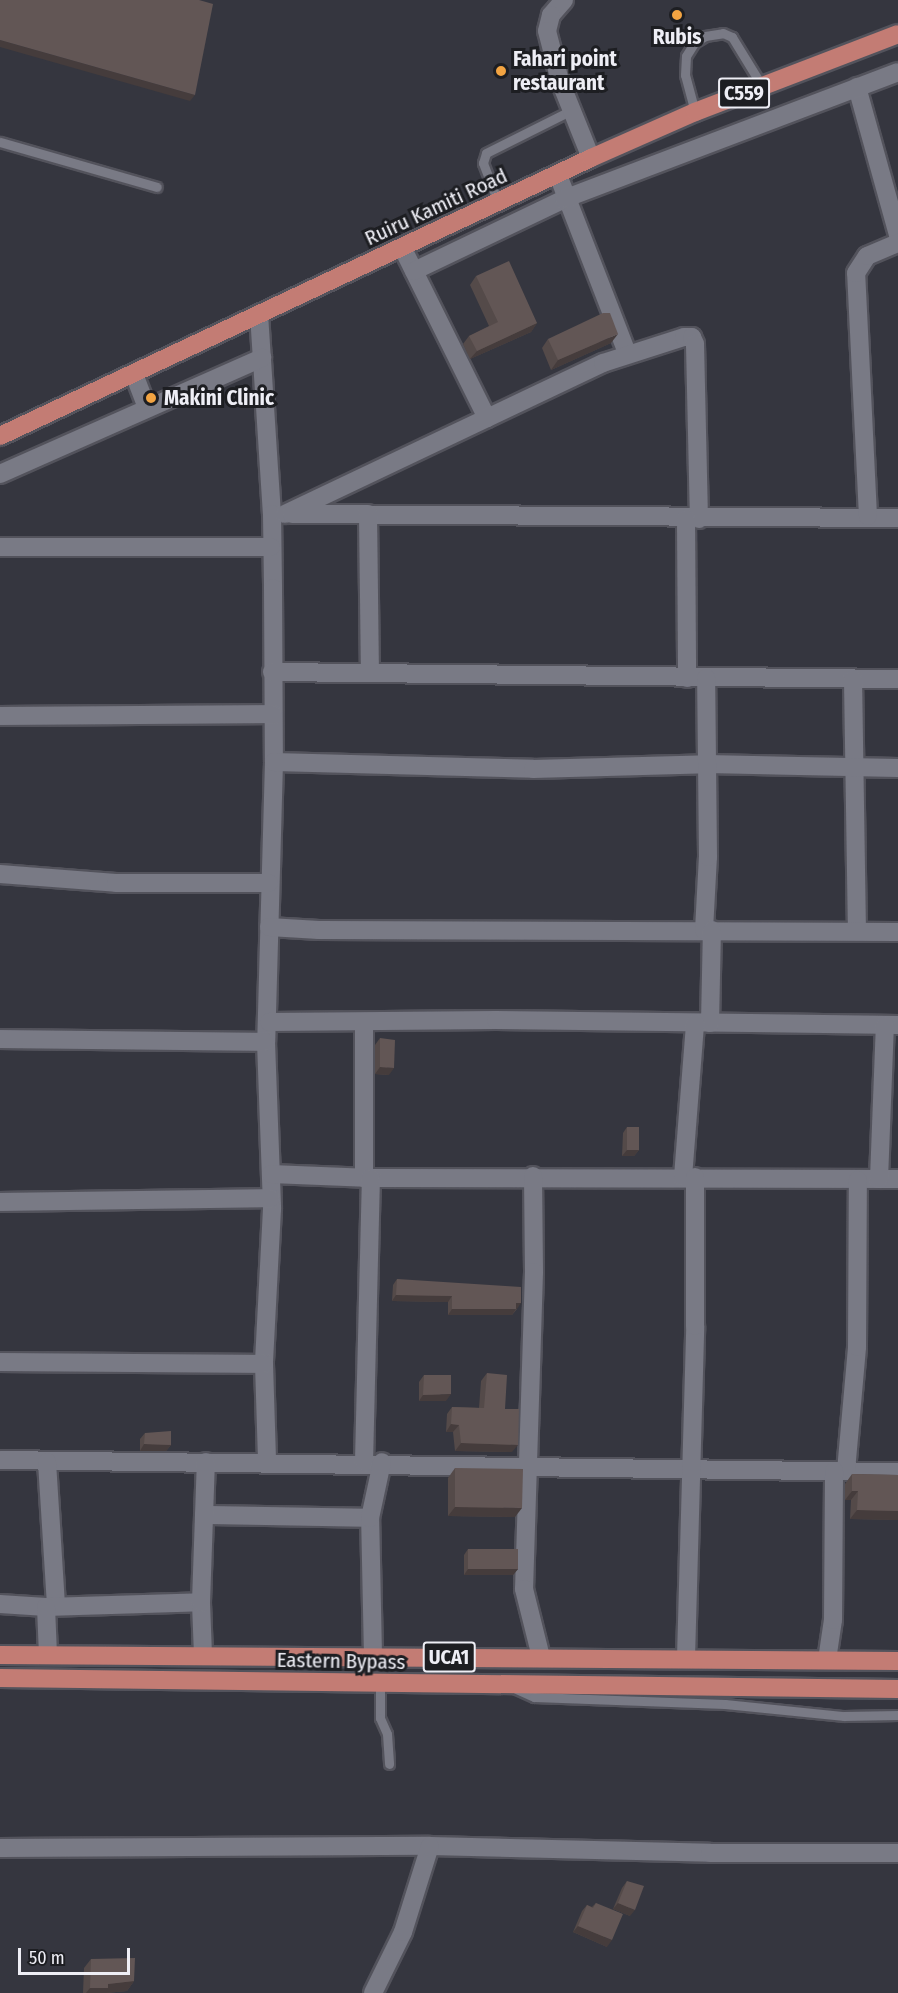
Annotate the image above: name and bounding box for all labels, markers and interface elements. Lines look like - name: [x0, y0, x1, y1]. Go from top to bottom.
- marker: Rubis: [670, 8, 684, 22]
- place label: Rubis: [653, 24, 701, 50]
- place label: Fahari point restaurant: [513, 46, 617, 96]
- marker: Fahari point restaurant: [494, 64, 508, 78]
- road number: C559: [717, 76, 771, 110]
- street label: Ruiru Kamiti Road: [361, 163, 511, 251]
- place label: Makini Clinic: [164, 385, 274, 411]
- marker: Makini Clinic: [142, 389, 160, 407]
- road number: UCA1: [422, 1640, 476, 1674]
- street label: Eastern Bypass: [276, 1647, 406, 1675]
- scale bar: [21, 1936, 134, 1974]
- text: 50 m: [29, 1947, 65, 1969]

